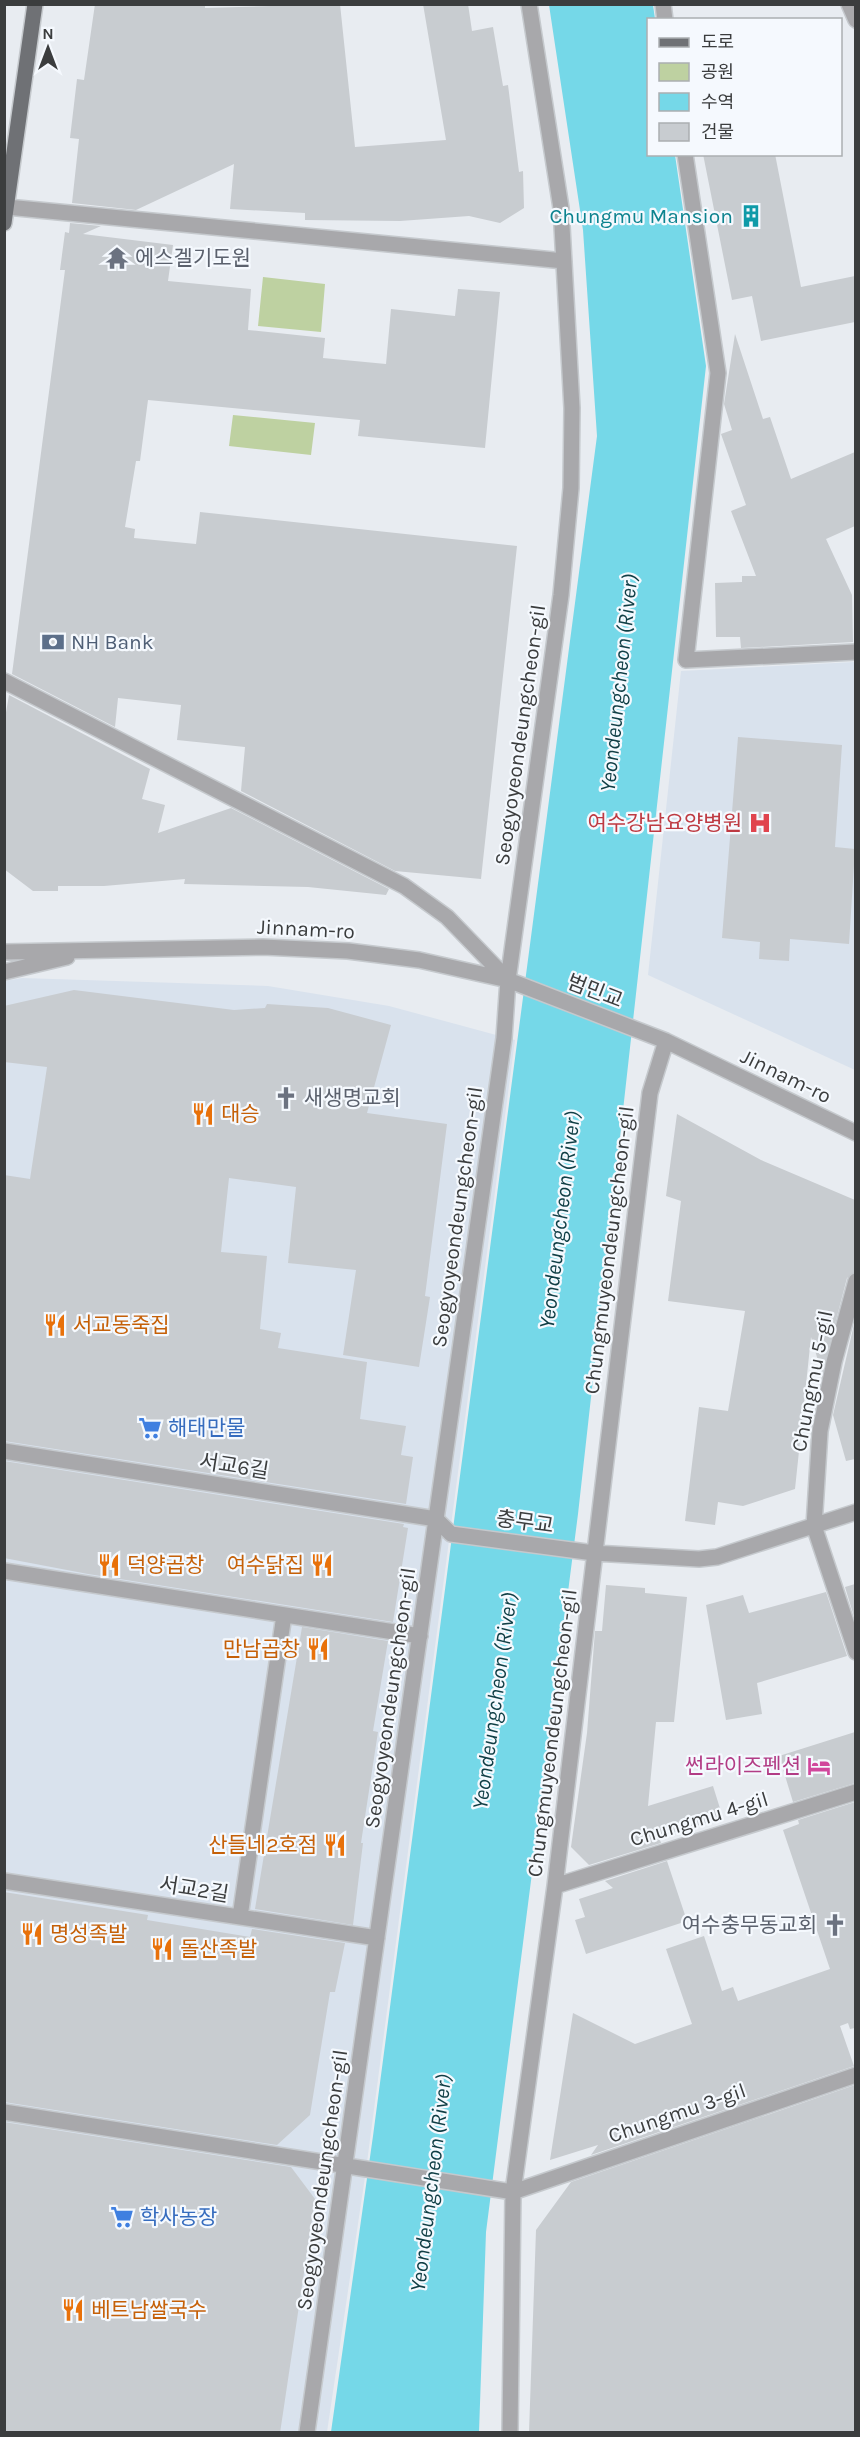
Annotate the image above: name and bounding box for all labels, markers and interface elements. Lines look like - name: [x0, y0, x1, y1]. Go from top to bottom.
- north arrow: [18, 18, 78, 78]
- legend: [647, 18, 842, 156]
- text: N: [42, 24, 54, 43]
- text: 도로: [701, 31, 734, 53]
- text: 공원: [701, 61, 734, 83]
- text: 수역: [701, 91, 734, 113]
- text: 건물: [701, 121, 734, 143]
- building icon: Chungmu Mansion: [738, 203, 764, 229]
- place label: Chungmu Mansion: [549, 204, 733, 228]
- temple icon: 에스겔기도원: [104, 245, 130, 271]
- place label: 에스겔기도원: [135, 246, 251, 270]
- water label: Yeondeungcheon (River): [595, 573, 643, 793]
- street label: Seogyoyeondeungcheon-gil: [490, 603, 550, 867]
- bank icon: NH Bank: [40, 629, 66, 655]
- place label: NH Bank: [71, 630, 154, 654]
- hospital icon: 여수강남요양병원: [747, 810, 773, 836]
- place label: 여수강남요양병원: [587, 811, 742, 835]
- street label: Jinnam-ro: [257, 914, 355, 944]
- street label: 범민교: [564, 969, 626, 1013]
- street label: Jinnam-ro: [737, 1044, 835, 1108]
- church icon: 새생명교회: [273, 1085, 299, 1111]
- street label: Seogyoyeondeungcheon-gil: [427, 1085, 487, 1349]
- place label: 새생명교회: [304, 1086, 401, 1110]
- restaurant icon: 대승: [190, 1101, 216, 1127]
- place label: 대승: [221, 1102, 260, 1126]
- street label: Chungmuyeondeungcheon-gil: [579, 1105, 639, 1395]
- water label: Yeondeungcheon (River): [534, 1110, 586, 1330]
- street label: Chungmu 5-gil: [787, 1308, 837, 1454]
- restaurant icon: 서교동죽집: [42, 1312, 68, 1338]
- place label: 서교동죽집: [73, 1313, 170, 1337]
- supermarket icon: 해태만물: [137, 1415, 163, 1441]
- place label: 해태만물: [168, 1416, 245, 1440]
- street label: 서교6길: [198, 1449, 270, 1483]
- street label: 충무교: [495, 1506, 555, 1538]
- restaurant icon: 덕양곱창: [96, 1552, 122, 1578]
- restaurant icon: 여수닭집: [309, 1552, 335, 1578]
- place label: 덕양곱창: [127, 1553, 204, 1577]
- place label: 여수닭집: [227, 1553, 304, 1577]
- street label: Seogyoyeondeungcheon-gil: [360, 1566, 420, 1830]
- street label: Chungmuyeondeungcheon-gil: [522, 1588, 582, 1878]
- water label: Yeondeungcheon (River): [467, 1591, 523, 1811]
- restaurant icon: 만남곱창: [305, 1636, 331, 1662]
- place label: 만남곱창: [223, 1637, 300, 1661]
- hotel icon: 썬라이즈펜션: [806, 1753, 832, 1779]
- place label: 썬라이즈펜션: [685, 1754, 801, 1778]
- street label: Chungmu 4-gil: [627, 1787, 771, 1851]
- restaurant icon: 산들네2호점: [322, 1832, 348, 1858]
- place label: 산들네2호점: [208, 1833, 317, 1857]
- street label: 서교2길: [157, 1872, 231, 1906]
- church icon: 여수충무동교회: [822, 1912, 848, 1938]
- place label: 여수충무동교회: [682, 1913, 817, 1937]
- restaurant icon: 명성족발: [19, 1921, 45, 1947]
- place label: 명성족발: [50, 1922, 127, 1946]
- restaurant icon: 돌산족발: [149, 1936, 175, 1962]
- place label: 돌산족발: [180, 1937, 257, 1961]
- street label: Seogyoyeondeungcheon-gil: [292, 2048, 352, 2312]
- water label: Yeondeungcheon (River): [405, 2073, 457, 2293]
- street label: Chungmu 3-gil: [605, 2078, 749, 2148]
- supermarket icon: 학사농장: [109, 2204, 135, 2230]
- place label: 학사농장: [140, 2205, 217, 2229]
- restaurant icon: 베트남쌀국수: [60, 2297, 86, 2323]
- place label: 베트남쌀국수: [91, 2298, 207, 2322]

